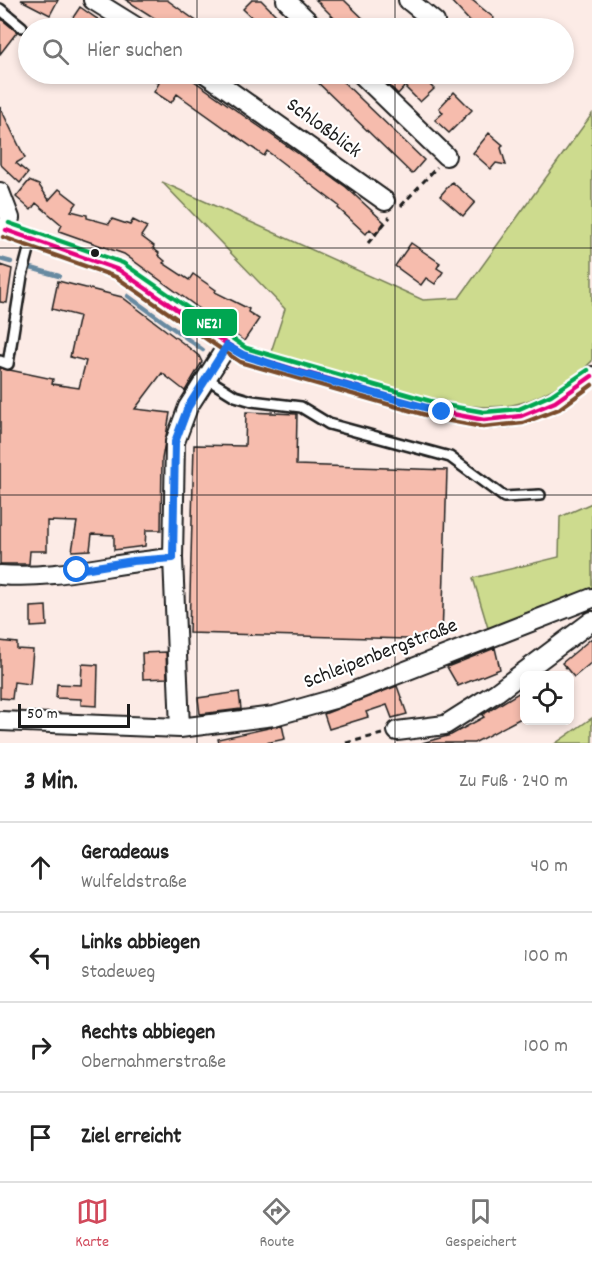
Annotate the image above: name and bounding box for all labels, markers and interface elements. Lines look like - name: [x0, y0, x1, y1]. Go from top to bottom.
- search box: [18, 18, 574, 84]
- icon: search: [39, 35, 72, 68]
- text: Hier suchen: [87, 36, 183, 67]
- street label: Schloßblick: [279, 91, 367, 167]
- unlabelled marker: [89, 247, 101, 259]
- line badge: NE21: [181, 308, 238, 337]
- text: NE21: [196, 313, 222, 336]
- route end: [428, 398, 454, 424]
- route start: [63, 556, 89, 582]
- street label: Schleipenbergstraße: [300, 612, 462, 698]
- map controls: [520, 671, 574, 725]
- button: locate: [520, 671, 574, 725]
- scale bar: [18, 701, 130, 728]
- text: 50 m: [27, 703, 58, 726]
- text: 3 Min.: [24, 764, 78, 801]
- text: Zu Fuß · 240 m: [459, 768, 568, 796]
- text: Geradeaus: [81, 838, 169, 869]
- icon: ahead: [24, 851, 57, 884]
- text: 40 m: [530, 853, 568, 881]
- text: Wulfeldstraße: [81, 869, 187, 897]
- text: Links abbiegen: [81, 928, 200, 959]
- icon: left: [24, 941, 57, 974]
- text: 100 m: [524, 943, 568, 971]
- text: Stadeweg: [81, 959, 155, 987]
- text: Rechts abbiegen: [81, 1018, 215, 1049]
- icon: right: [24, 1031, 57, 1064]
- text: 100 m: [524, 1033, 568, 1061]
- text: Obernahmerstraße: [81, 1049, 226, 1077]
- icon: arrive: [24, 1121, 57, 1154]
- text: Ziel erreicht: [81, 1122, 181, 1153]
- tab: Karte: [75, 1195, 109, 1254]
- tab: Route: [260, 1195, 294, 1254]
- tab: Gespeichert: [445, 1195, 517, 1254]

